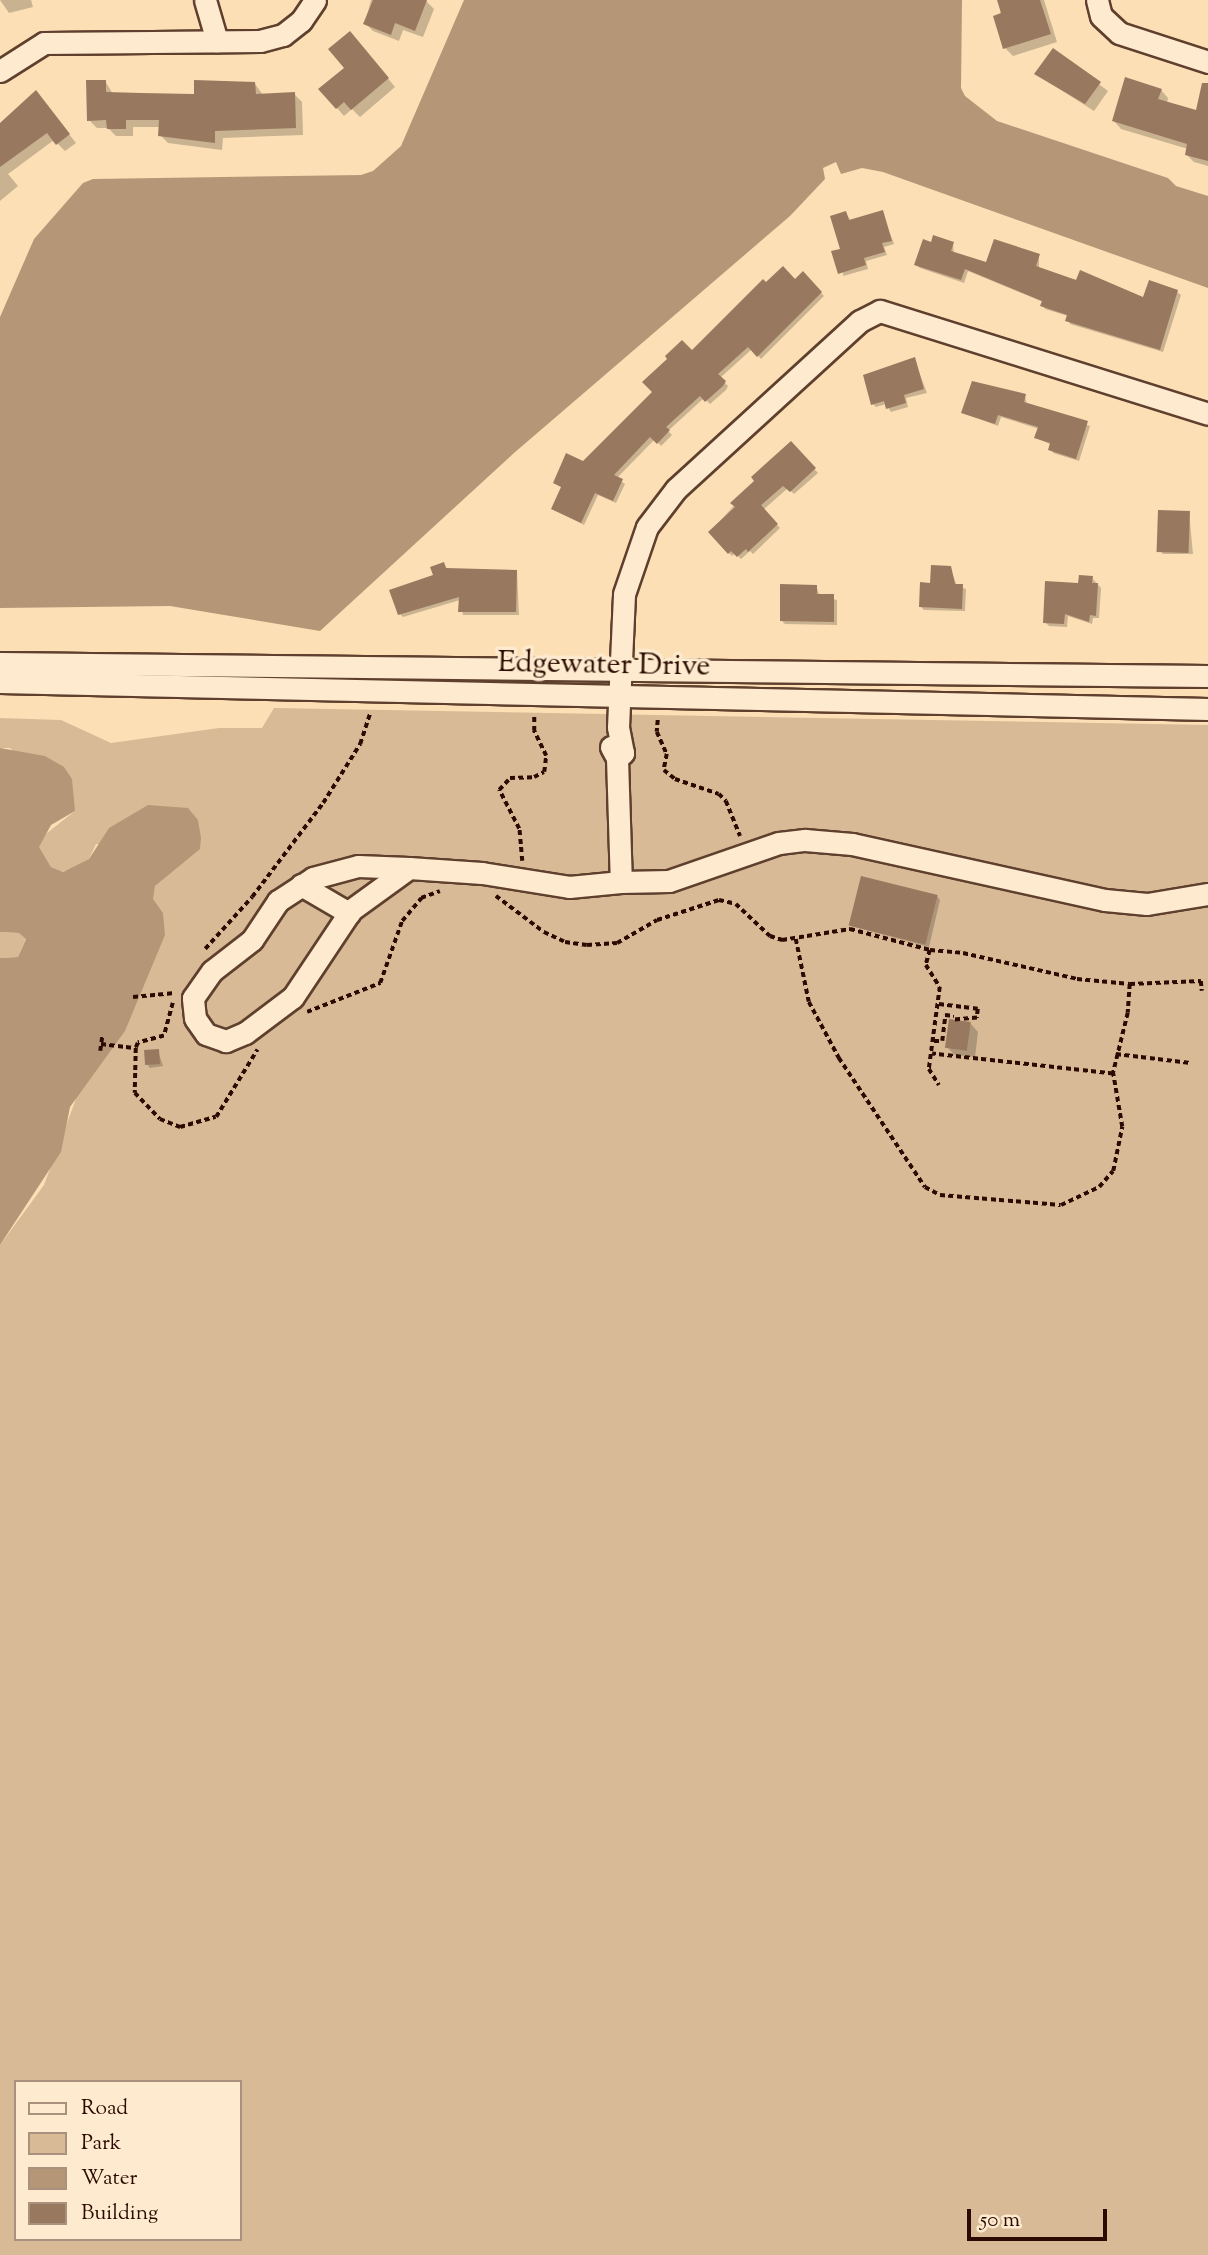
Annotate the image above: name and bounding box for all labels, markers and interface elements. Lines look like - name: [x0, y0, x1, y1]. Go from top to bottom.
- street label: Edgewater Drive: [497, 646, 711, 686]
- legend: [14, 2080, 242, 2241]
- text: Road: [81, 2094, 128, 2124]
- text: Park: [81, 2129, 121, 2159]
- text: Water: [81, 2164, 137, 2194]
- scale bar: [970, 2196, 1110, 2240]
- text: Building: [81, 2199, 158, 2229]
- text: 50 m: [980, 2206, 1020, 2236]

